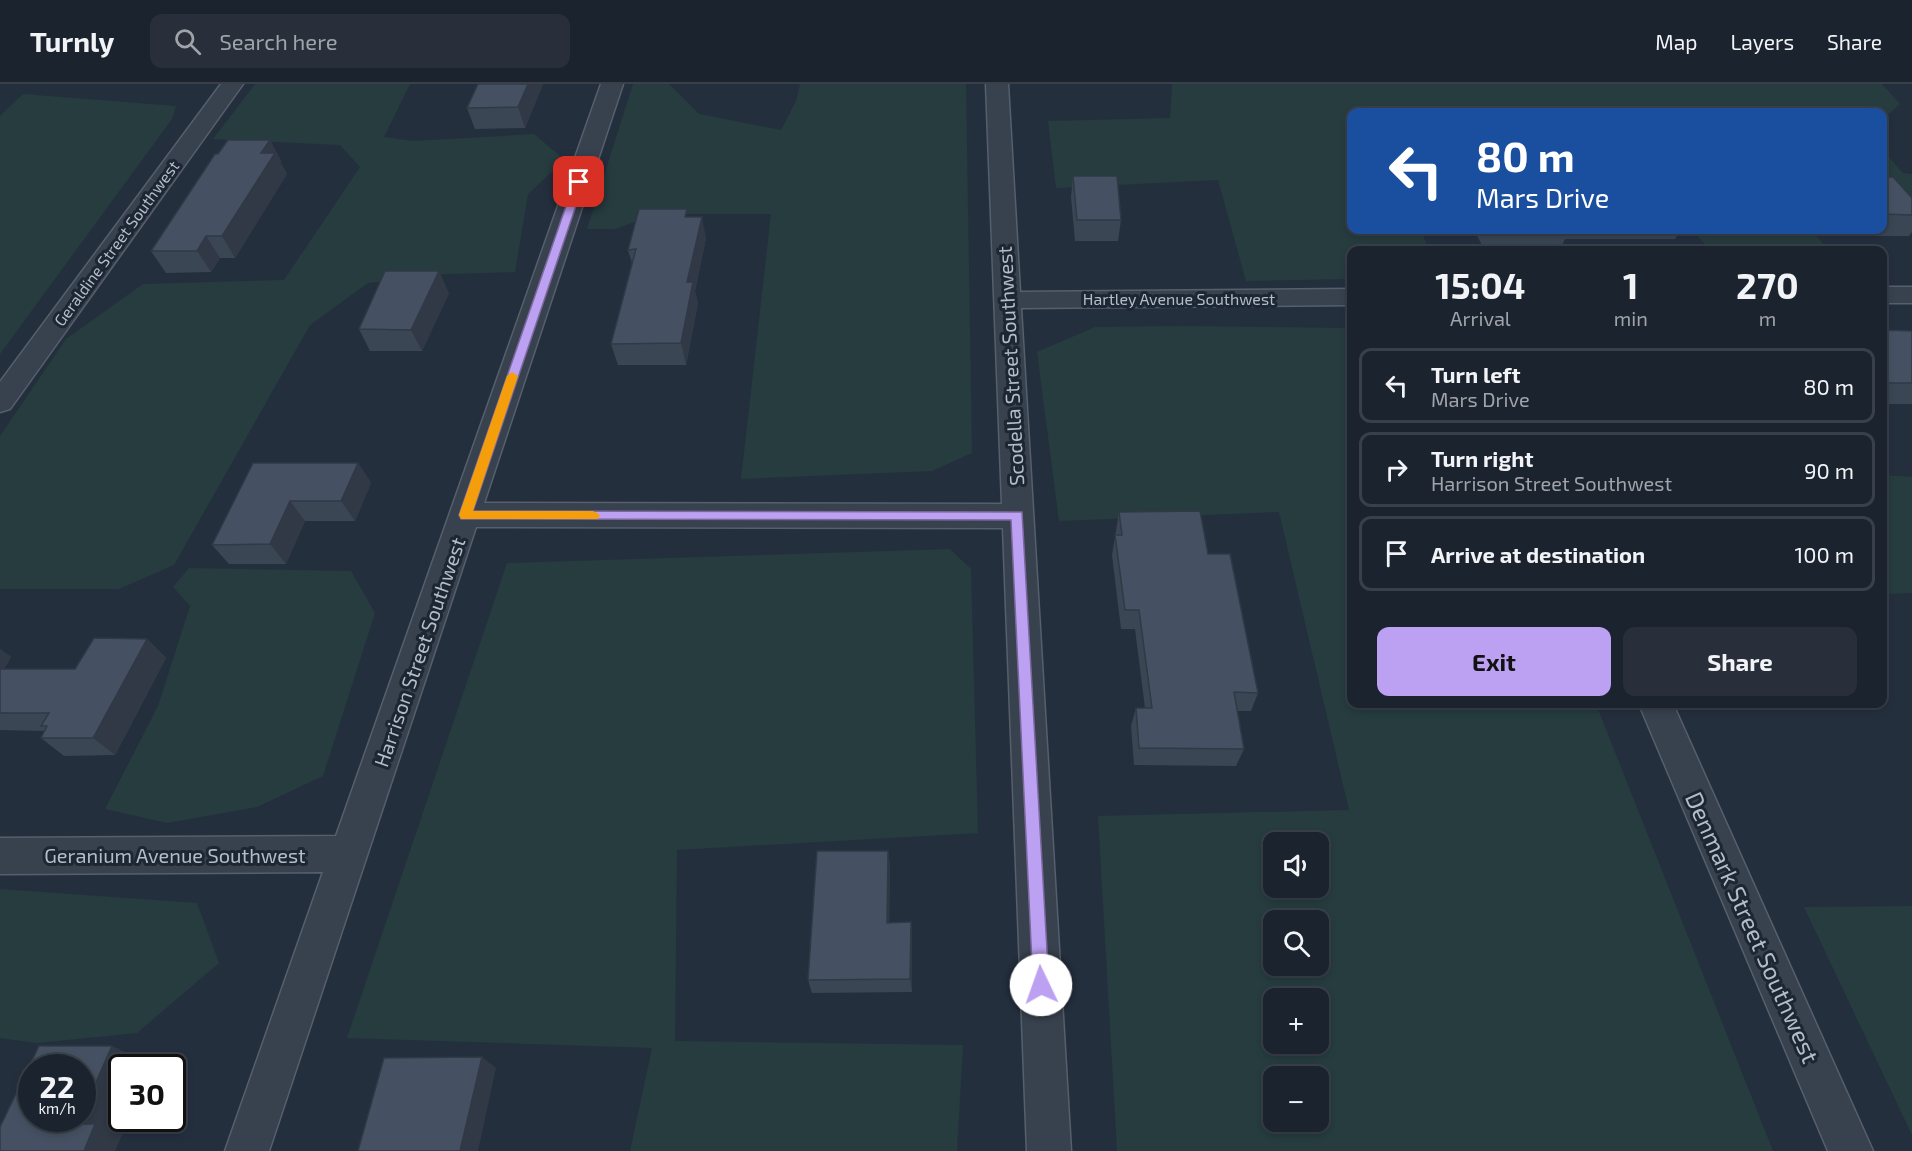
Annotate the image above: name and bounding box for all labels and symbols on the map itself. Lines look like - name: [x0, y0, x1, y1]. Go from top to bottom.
- pin: [553, 156, 604, 207]
- street label: Geraldine Street Southwest: [50, 157, 182, 329]
- street label: Scodella Street Southwest: [992, 245, 1028, 486]
- street label: Hartley Avenue Southwest: [1083, 289, 1275, 308]
- street label: Harrison Street Southwest: [368, 534, 470, 770]
- street label: Denmark Street Southwest: [1680, 787, 1826, 1067]
- street label: Geranium Avenue Southwest: [44, 843, 306, 867]
- position arrow: [1009, 953, 1073, 1017]
- speed limit sign: 30: [108, 1054, 186, 1132]

